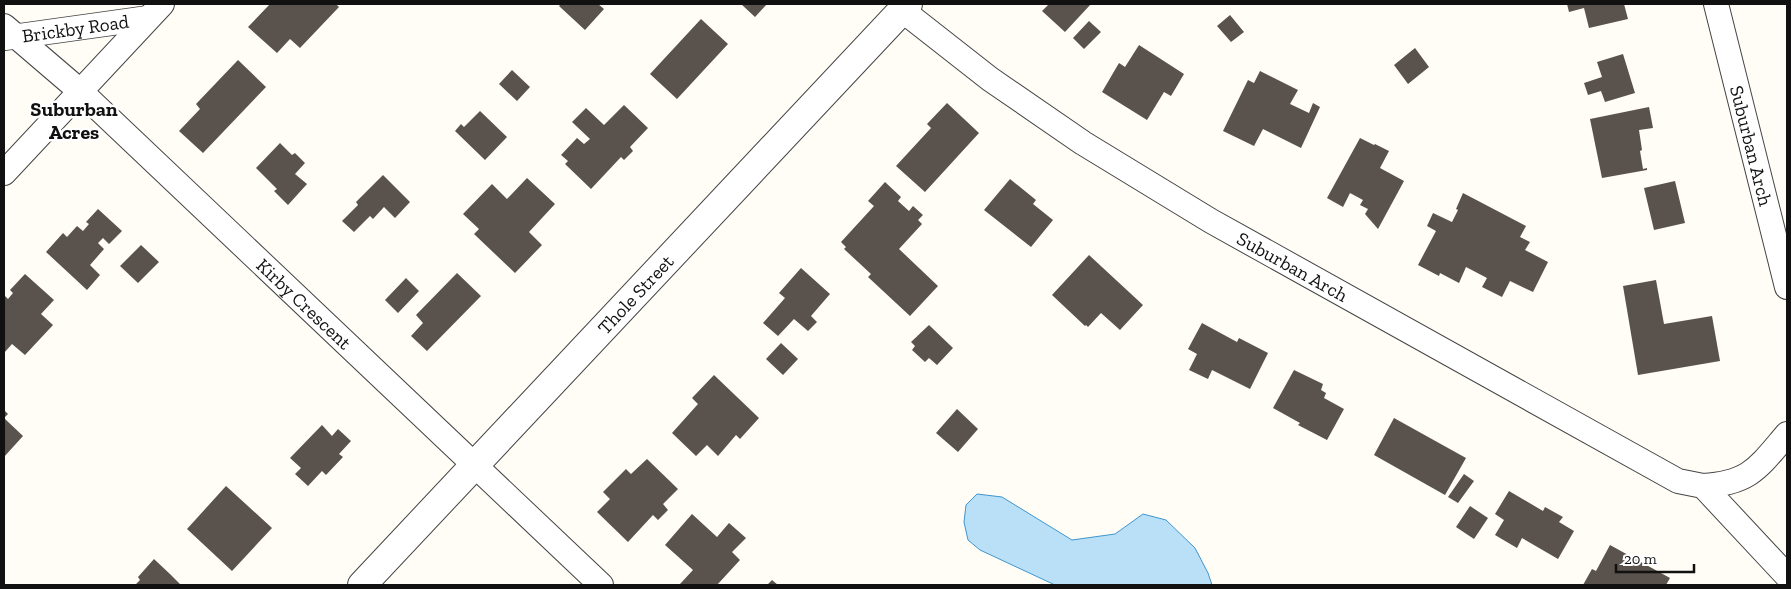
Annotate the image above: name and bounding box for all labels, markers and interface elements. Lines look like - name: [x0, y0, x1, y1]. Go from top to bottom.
- street label: Brickby Road: [20, 10, 131, 48]
- street label: Suburban Arch: [1725, 83, 1777, 209]
- district label: Suburban Acres: [30, 97, 118, 144]
- street label: Suburban Arch: [1233, 227, 1352, 307]
- street label: Thole Street: [593, 250, 678, 339]
- street label: Kirby Crescent: [252, 254, 356, 354]
- scale bar: [1616, 542, 1694, 574]
- text: 20 m: [1624, 550, 1657, 568]

